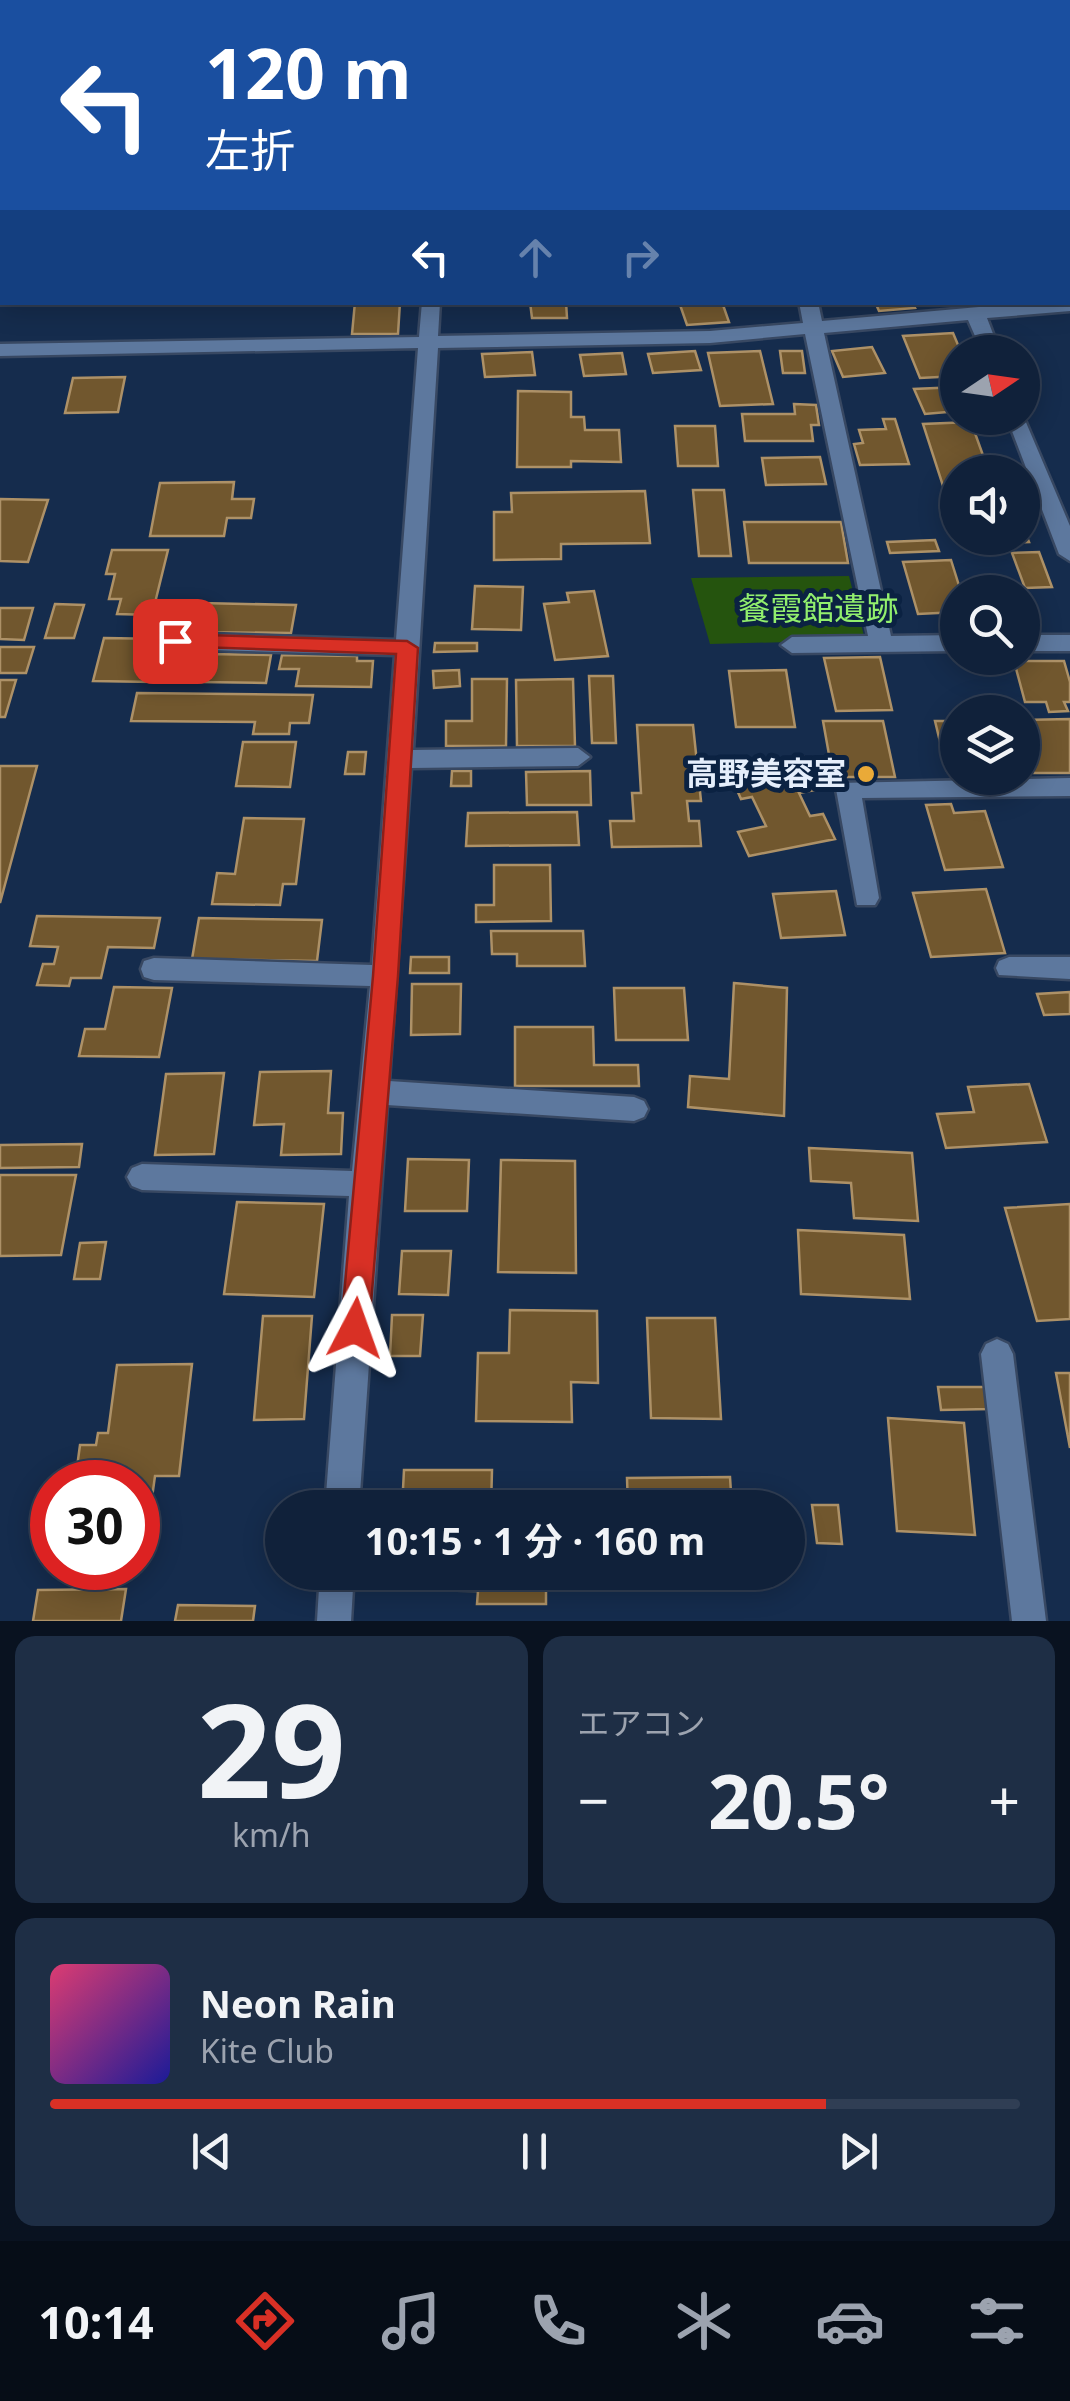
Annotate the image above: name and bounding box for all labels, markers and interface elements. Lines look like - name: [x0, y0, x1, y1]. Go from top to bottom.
- text: 120 m: [205, 24, 412, 120]
- icon: left: [40, 40, 170, 170]
- text: 左折: [205, 119, 295, 180]
- icon: left: [403, 230, 458, 285]
- icon: ahead: [508, 230, 563, 285]
- icon: right: [613, 230, 668, 285]
- north arrow: [940, 335, 1040, 435]
- map controls: [940, 335, 1040, 795]
- button: sound: [940, 455, 1040, 555]
- button: search: [940, 575, 1040, 675]
- park label: 餐霞館遺跡: [738, 586, 898, 629]
- pin: [133, 599, 218, 684]
- icon: arrive: [148, 614, 203, 669]
- button: layers: [940, 695, 1040, 795]
- place label: 高野美容室: [686, 751, 846, 794]
- marker: 高野美容室: [855, 763, 877, 785]
- position arrow: [303, 1276, 407, 1380]
- speed limit sign: 30: [30, 1460, 160, 1590]
- text: 10:15 · 1 分 · 160 m: [365, 1514, 705, 1566]
- text: 29: [197, 1659, 346, 1836]
- text: エアコン: [578, 1701, 706, 1744]
- text: 20.5°: [708, 1749, 890, 1851]
- text: −: [578, 1762, 609, 1837]
- text: +: [989, 1762, 1020, 1837]
- text: km/h: [232, 1813, 311, 1856]
- text: Neon Rain: [200, 1977, 396, 2029]
- text: Kite Club: [200, 2029, 334, 2072]
- icon: previous: [184, 2124, 239, 2179]
- icon: pause: [507, 2124, 562, 2179]
- icon: next: [831, 2124, 886, 2179]
- icon: directions: [230, 2286, 300, 2356]
- icon: music: [376, 2286, 446, 2356]
- icon: phone: [523, 2286, 593, 2356]
- icon: climate: [669, 2286, 739, 2356]
- icon: car: [815, 2286, 885, 2356]
- icon: filters: [962, 2286, 1032, 2356]
- text: 10:14: [38, 2291, 154, 2352]

